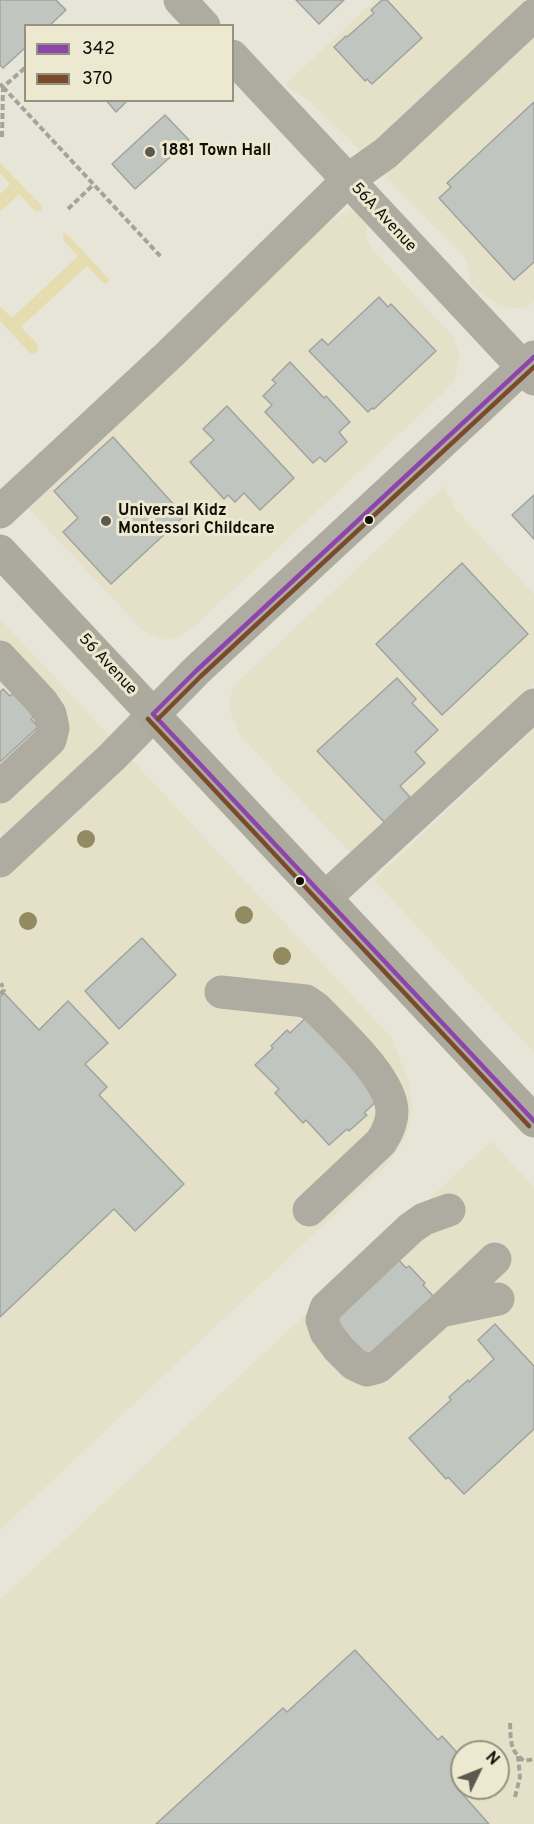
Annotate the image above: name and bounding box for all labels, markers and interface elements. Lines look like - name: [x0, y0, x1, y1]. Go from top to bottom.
- legend: [24, 24, 234, 102]
- text: 342: [82, 38, 115, 61]
- text: 370: [82, 68, 113, 91]
- place label: 1881 Town Hall: [162, 142, 271, 162]
- marker: 1881 Town Hall: [143, 145, 157, 159]
- street label: 56A Avenue: [346, 180, 420, 256]
- place label: Universal Kidz Montessori Childcare: [118, 502, 275, 540]
- marker: Universal Kidz Montessori Childcare: [99, 514, 113, 528]
- unlabelled marker: [363, 514, 375, 526]
- street label: 56 Avenue: [74, 630, 140, 700]
- unlabelled marker: [294, 875, 306, 887]
- north arrow: [450, 1740, 510, 1800]
- text: N: [480, 1748, 503, 1770]

